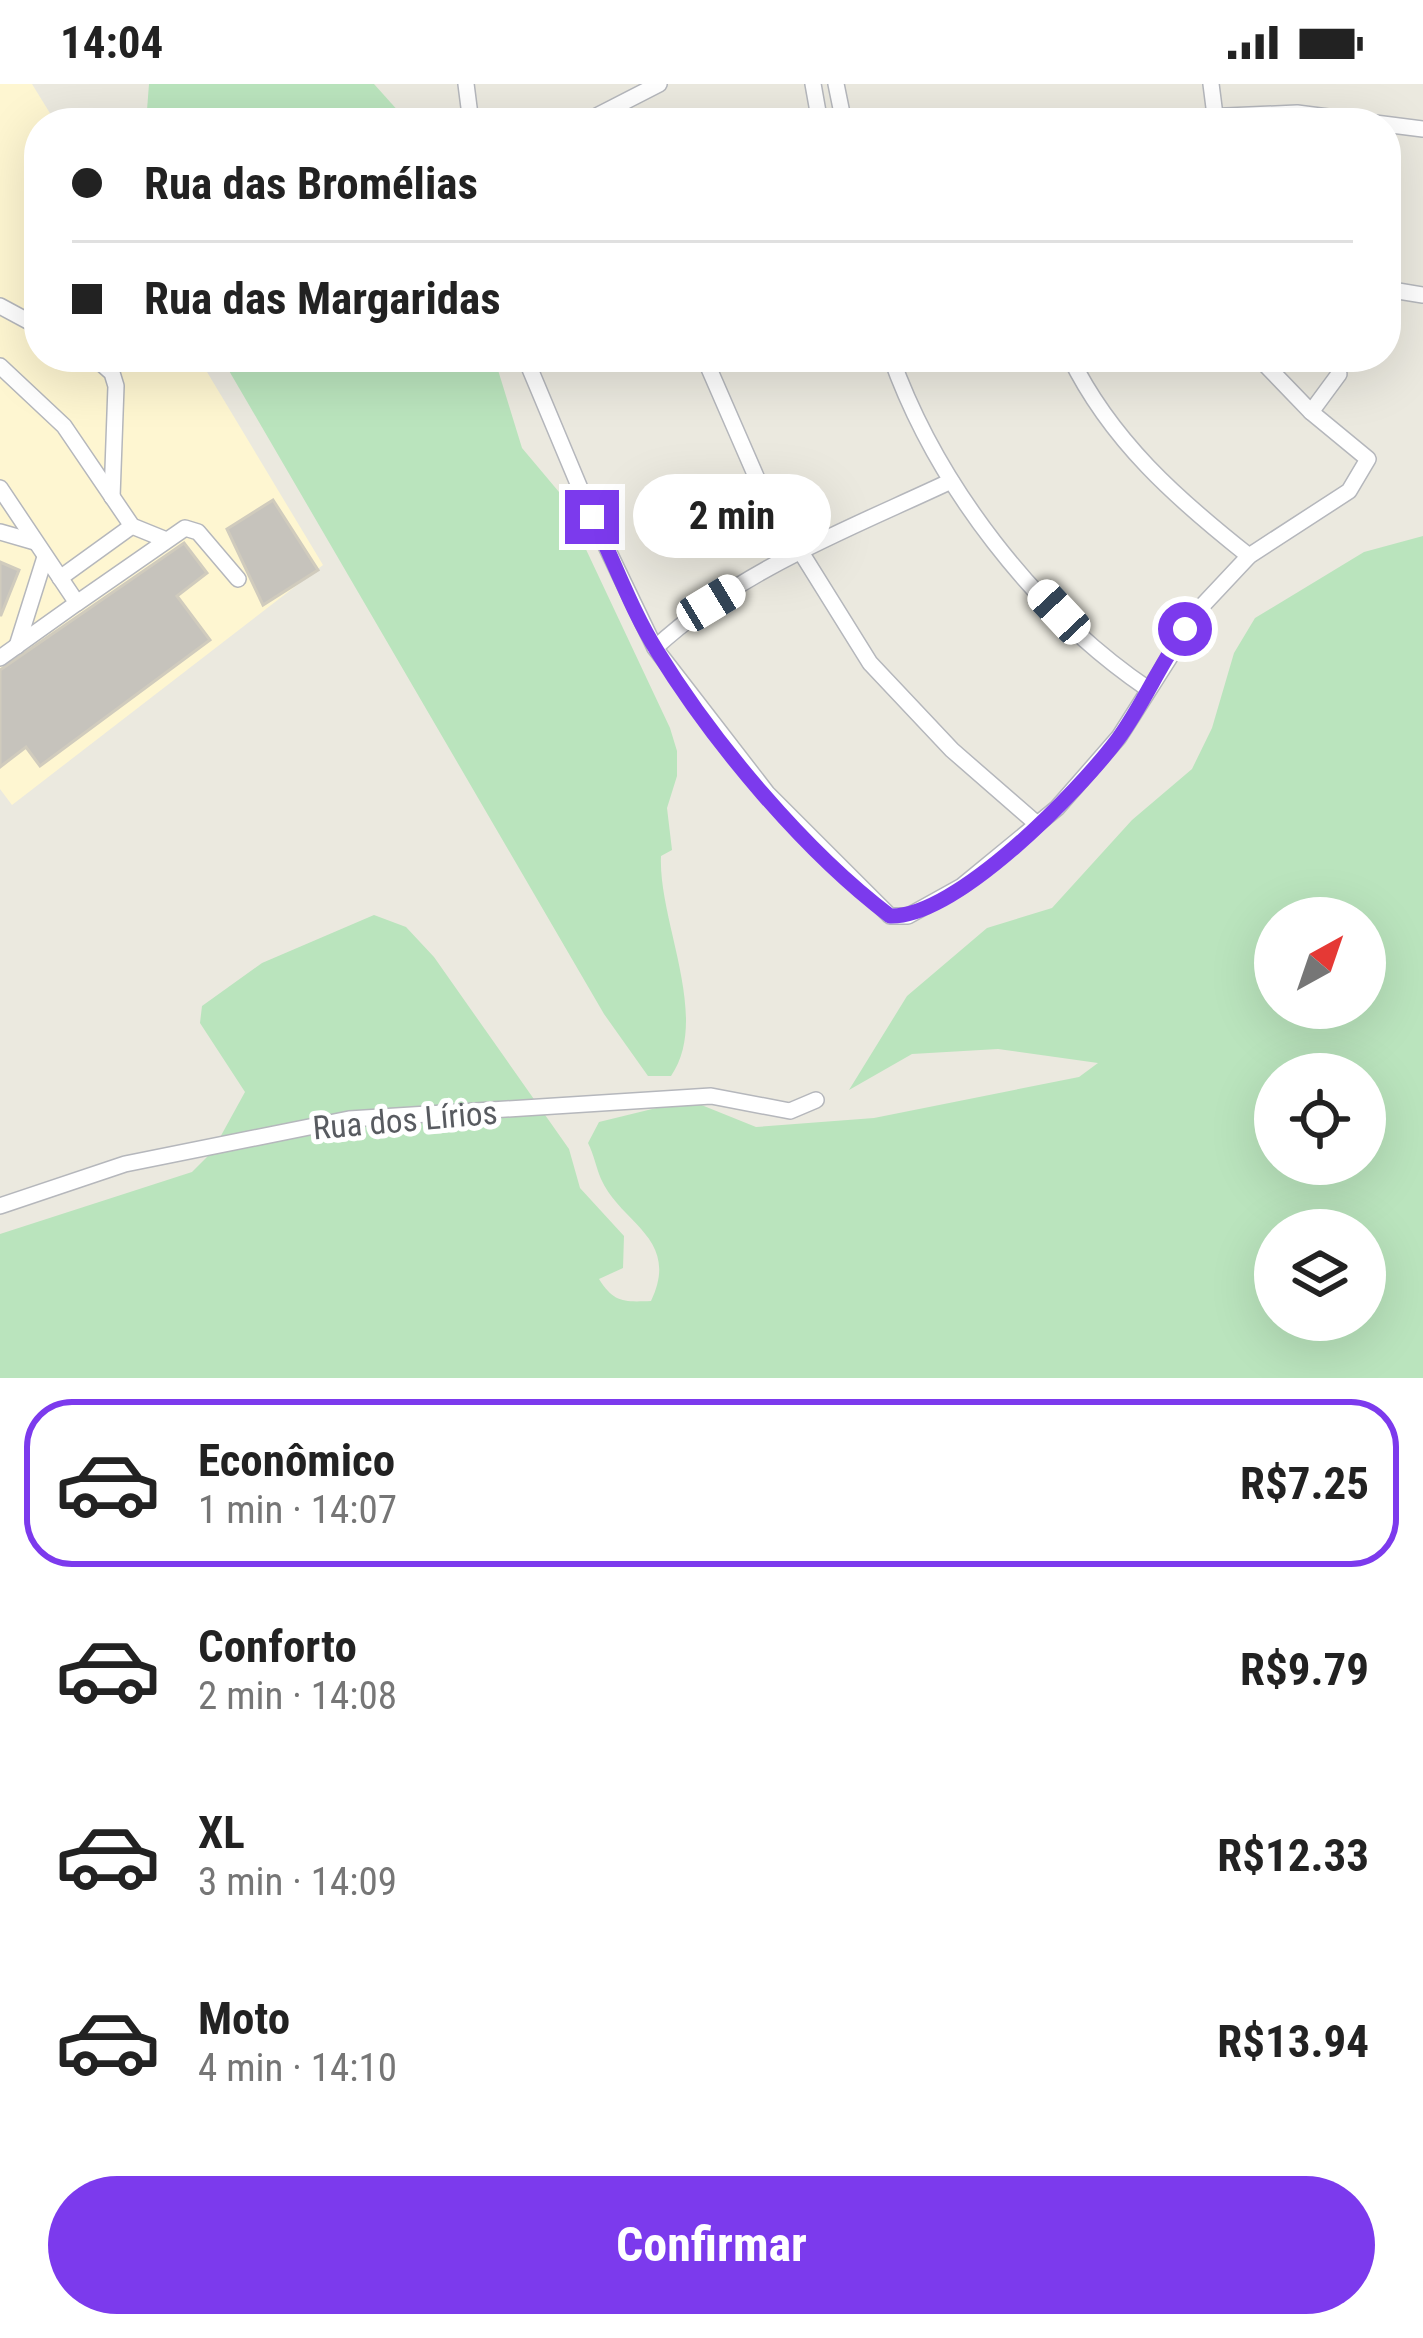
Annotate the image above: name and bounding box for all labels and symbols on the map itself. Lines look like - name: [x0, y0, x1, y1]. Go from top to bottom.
- callout: 2 min: [634, 475, 832, 559]
- route end: [565, 490, 619, 544]
- car: [671, 569, 751, 637]
- car: [1021, 573, 1097, 651]
- route start: [1158, 602, 1212, 656]
- north arrow: [1254, 897, 1386, 1029]
- street label: Rua dos Lírios: [311, 1093, 499, 1147]

